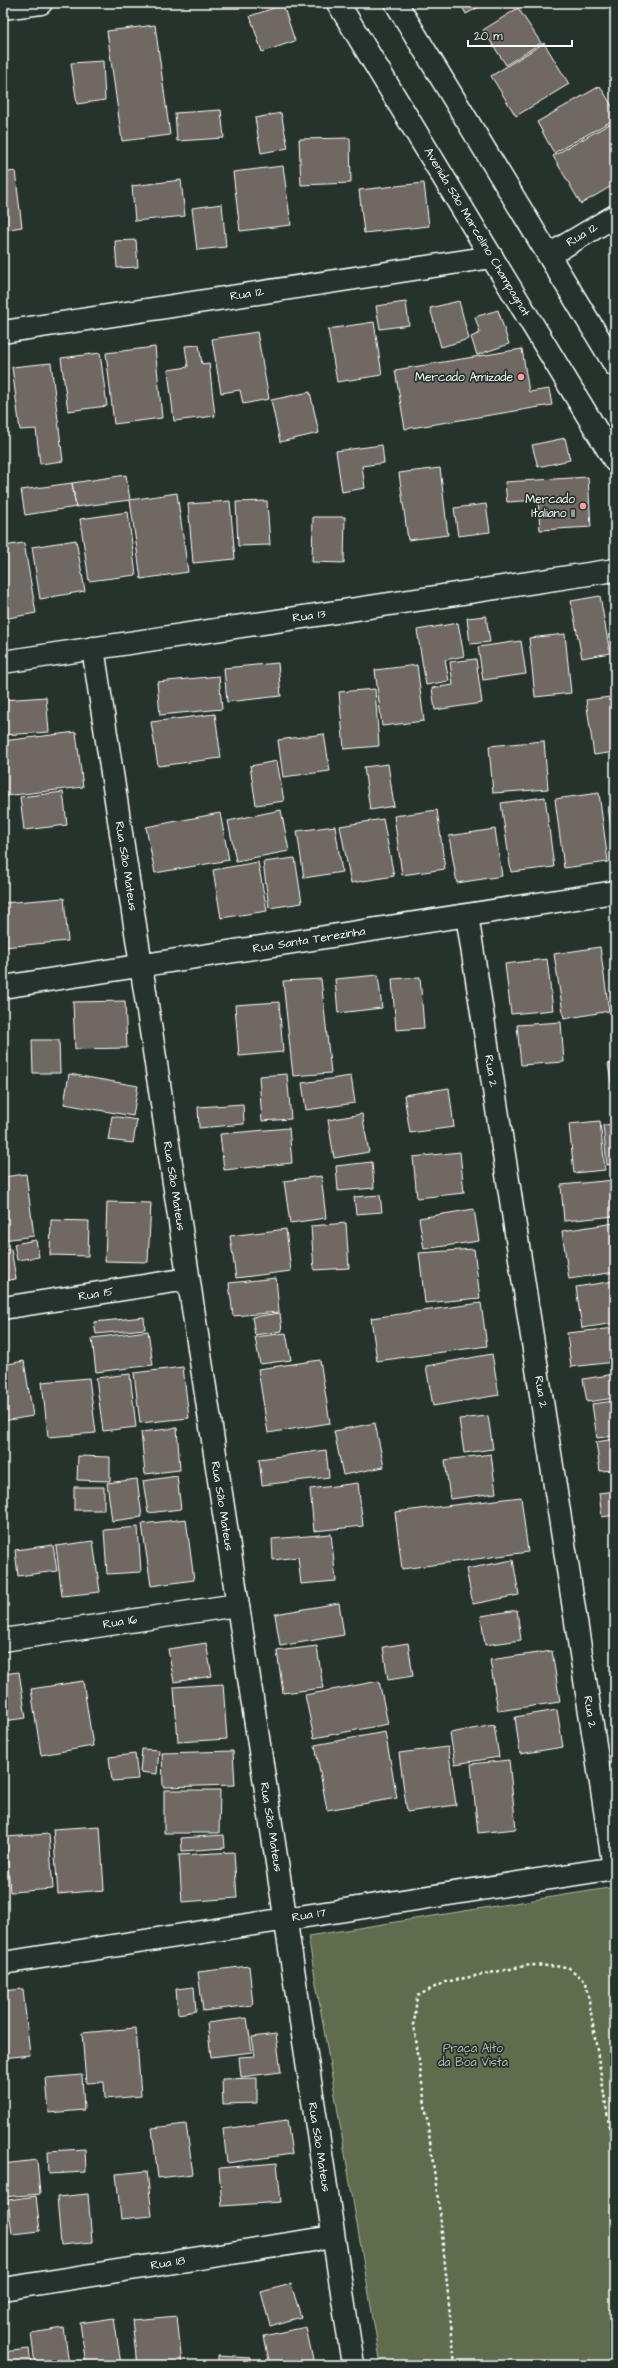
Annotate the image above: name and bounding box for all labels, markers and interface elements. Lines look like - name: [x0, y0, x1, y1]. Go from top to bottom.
- scale bar: [468, 22, 572, 48]
- text: 20 m: [474, 28, 503, 45]
- street label: Avenida São Marcelino Champagnat: [419, 144, 534, 320]
- street label: Rua 12: [563, 219, 601, 251]
- street label: Rua 12: [229, 283, 265, 305]
- place label: Mercado Amizade: [415, 369, 514, 386]
- marker: Mercado Amizade: [516, 372, 526, 382]
- place label: Mercado Italiano II: [525, 491, 575, 522]
- marker: Mercado Italiano II: [578, 501, 588, 511]
- street label: Rua 13: [291, 605, 327, 627]
- street label: Rua São Mateus: [111, 820, 141, 912]
- street label: Rua Santa Terezinha: [251, 923, 367, 957]
- street label: Rua 2: [480, 1054, 502, 1088]
- street label: Rua São Mateus: [159, 1140, 189, 1232]
- street label: Rua 15: [77, 1283, 115, 1305]
- street label: Rua 2: [530, 1375, 552, 1409]
- street label: Rua São Mateus: [207, 1460, 237, 1552]
- street label: Rua 16: [102, 1611, 139, 1633]
- street label: Rua 2: [579, 1695, 601, 1729]
- street label: Rua São Mateus: [256, 1781, 286, 1873]
- street label: Rua 17: [291, 1904, 328, 1926]
- park label: Praça Alto da Boa Vista: [438, 2040, 508, 2071]
- street label: Rua São Mateus: [304, 2101, 334, 2193]
- street label: Rua 18: [149, 2252, 187, 2274]

